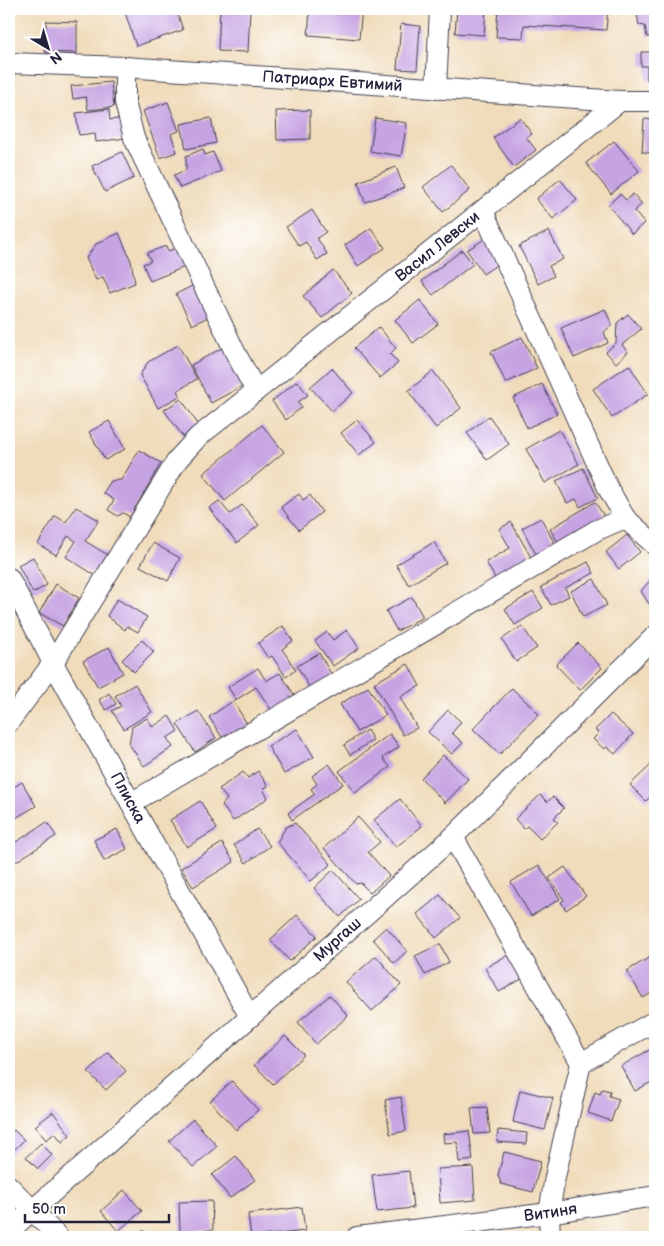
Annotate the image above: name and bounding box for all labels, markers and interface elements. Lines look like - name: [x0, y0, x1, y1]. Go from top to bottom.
- north arrow: [22, 22, 72, 72]
- text: N: [46, 48, 65, 68]
- street label: Патриарх Евтимий: [262, 67, 403, 96]
- street label: Васил Левски: [391, 207, 484, 286]
- street label: Плиска: [106, 769, 150, 827]
- street label: Мургаш: [310, 913, 365, 966]
- scale bar: [25, 1191, 169, 1223]
- street label: Витиня: [523, 1199, 578, 1226]
- text: 50 m: [32, 1200, 66, 1219]

